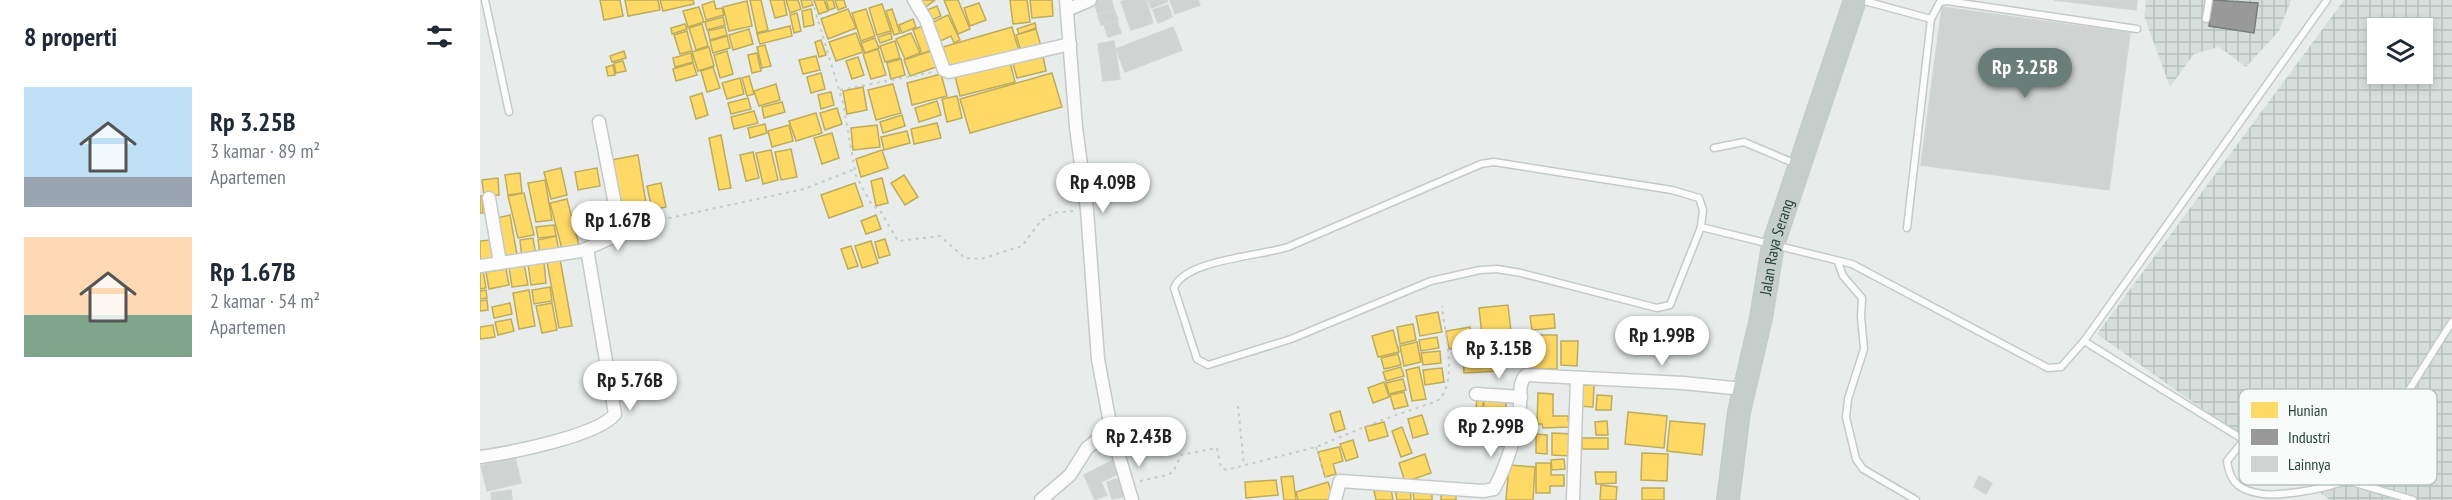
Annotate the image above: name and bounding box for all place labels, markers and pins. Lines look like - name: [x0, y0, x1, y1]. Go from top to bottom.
- pin: Rp 3.25B: [1963, 48, 2087, 99]
- pin: Rp 4.09B: [1041, 163, 1165, 214]
- pin: Rp 1.67B: [556, 201, 680, 252]
- pin: Rp 1.99B: [1600, 316, 1724, 367]
- pin: Rp 3.15B: [1437, 329, 1561, 380]
- pin: Rp 5.76B: [568, 361, 692, 412]
- pin: Rp 2.99B: [1429, 407, 1553, 458]
- pin: Rp 2.43B: [1077, 417, 1201, 468]

